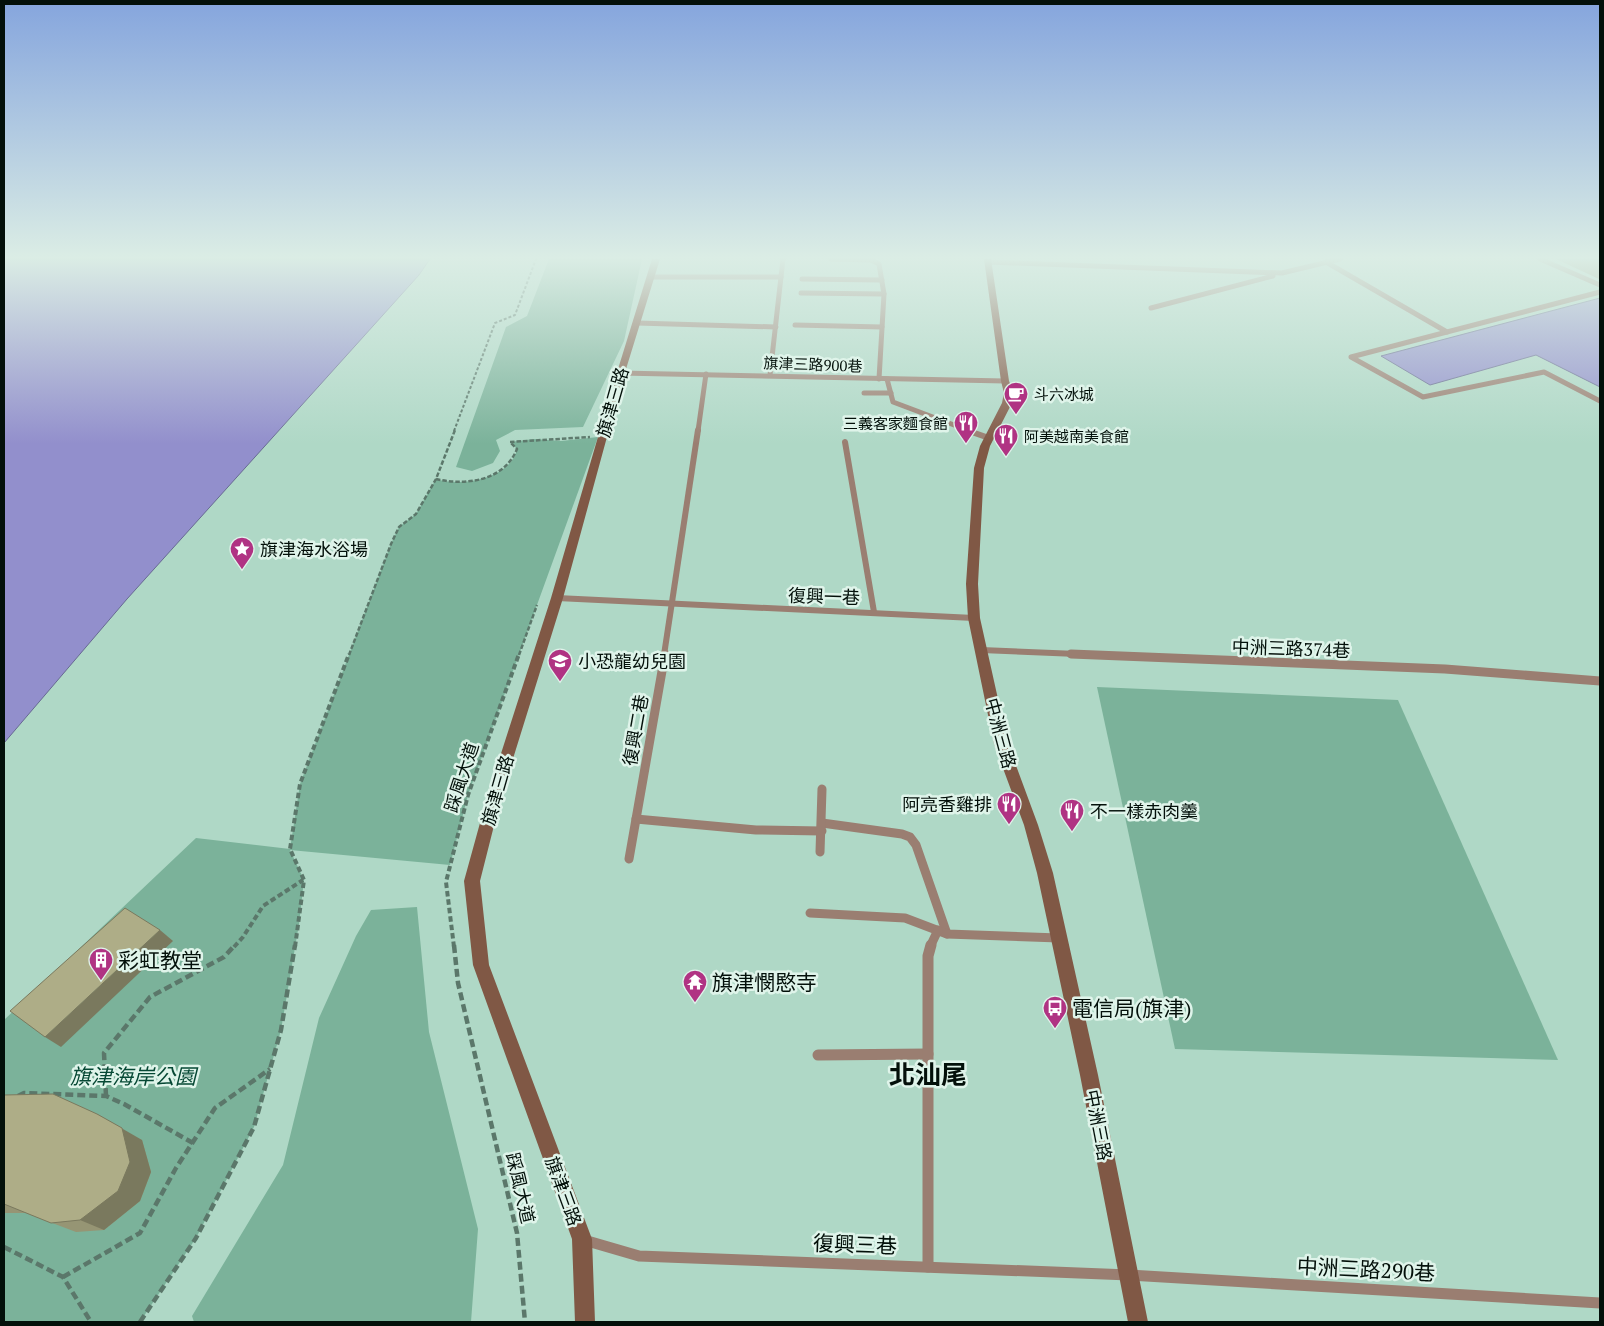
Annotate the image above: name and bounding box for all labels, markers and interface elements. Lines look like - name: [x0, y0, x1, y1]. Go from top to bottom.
- street label: 旗津三路900巷: [763, 352, 863, 376]
- street label: 旗津三路: [591, 364, 633, 440]
- cafe icon: 斗六冰城: [1003, 381, 1029, 415]
- place label: 斗六冰城: [1034, 384, 1094, 404]
- restaurant icon: 三義客家麵食館: [953, 410, 979, 444]
- place label: 三義客家麵食館: [843, 413, 948, 433]
- restaurant icon: 阿美越南美食館: [993, 423, 1019, 457]
- place label: 阿美越南美食館: [1024, 426, 1129, 446]
- place icon: 旗津海水浴場: [229, 536, 255, 570]
- place label: 旗津海水浴場: [260, 537, 368, 561]
- street label: 復興一巷: [788, 583, 860, 609]
- street label: 中洲三路374巷: [1231, 634, 1351, 662]
- school or university icon: 小恐龍幼兒園: [547, 648, 573, 682]
- place label: 小恐龍幼兒園: [578, 649, 686, 673]
- street label: 復興二巷: [617, 692, 653, 768]
- street label: 中洲三路: [980, 695, 1022, 771]
- street label: 踩風大道: [438, 739, 484, 815]
- street label: 旗津三路: [476, 752, 518, 828]
- restaurant icon: 阿亮香雞排: [996, 791, 1022, 825]
- place label: 阿亮香雞排: [902, 792, 992, 816]
- restaurant icon: 不一樣赤肉羹: [1059, 798, 1085, 832]
- place label: 不一樣赤肉羹: [1090, 799, 1198, 823]
- place label: 彩虹教堂: [118, 946, 202, 974]
- building icon: 彩虹教堂: [88, 947, 114, 981]
- place label: 旗津憫愍寺: [712, 968, 817, 996]
- temple icon: 旗津憫愍寺: [682, 969, 708, 1003]
- place label: 電信局(旗津): [1072, 994, 1191, 1022]
- bus stop icon: 電信局(旗津): [1042, 995, 1068, 1029]
- district label: 北汕尾: [889, 1057, 967, 1091]
- park label: 旗津海岸公園: [70, 1062, 199, 1090]
- street label: 中洲三路: [1080, 1087, 1118, 1163]
- street label: 踩風大道: [501, 1150, 541, 1226]
- street label: 旗津三路: [540, 1153, 588, 1229]
- street label: 復興三巷: [813, 1229, 897, 1259]
- street label: 中洲三路290巷: [1296, 1251, 1436, 1287]

